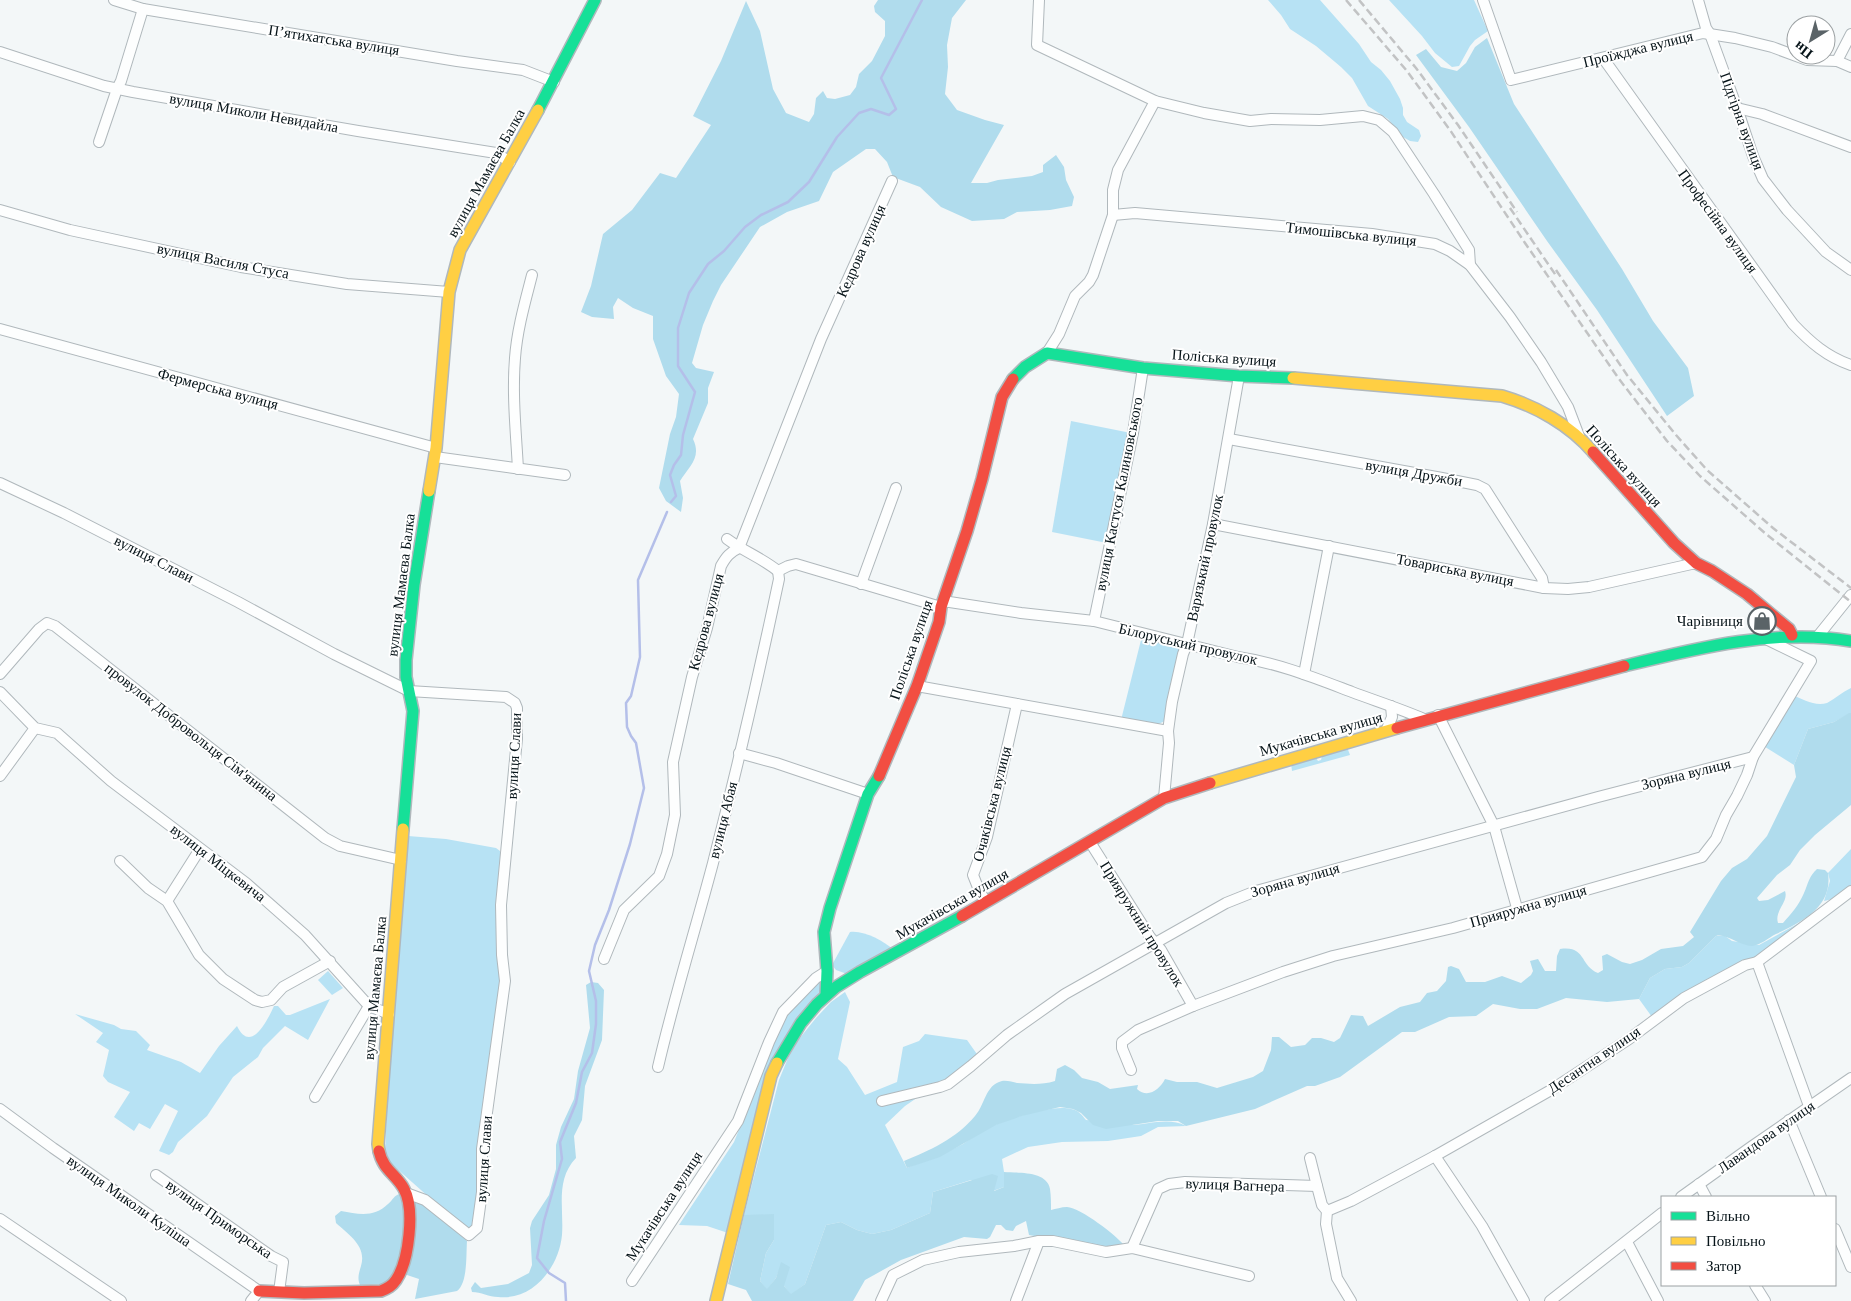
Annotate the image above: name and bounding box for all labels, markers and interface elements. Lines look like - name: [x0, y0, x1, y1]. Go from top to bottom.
- north arrow: [1786, 15, 1836, 65]
- street label: Пʼятихатська вулиця: [267, 22, 401, 58]
- street label: Проїжджа вулиця: [1581, 28, 1695, 70]
- text: Пн: [1791, 38, 1816, 62]
- street label: Підгірна вулиця: [1717, 70, 1767, 172]
- street label: вулиця Миколи Невидайла: [168, 90, 340, 136]
- street label: вулиця Мамаєва Балка: [444, 106, 528, 240]
- street label: Професійна вулиця: [1675, 166, 1761, 276]
- street label: Кедрова вулиця: [833, 202, 889, 300]
- street label: Тимошівська вулиця: [1285, 219, 1417, 249]
- street label: вулиця Василя Стуса: [156, 240, 291, 282]
- street label: Поліська вулиця: [1171, 346, 1277, 370]
- street label: Фермерська вулиця: [156, 365, 280, 413]
- street label: вулиця Кастуся Калиновського: [1092, 396, 1146, 592]
- street label: Поліська вулиця: [1583, 422, 1665, 510]
- street label: вулиця Дружби: [1364, 457, 1464, 489]
- street label: Варязький провулок: [1184, 492, 1226, 623]
- street label: вулиця Мамаєва Балка: [384, 512, 418, 657]
- street label: вулиця Слави: [112, 532, 196, 586]
- street label: Товариська вулиця: [1395, 551, 1515, 589]
- street label: Кедрова вулиця: [685, 572, 727, 672]
- street label: Поліська вулиця: [886, 598, 936, 702]
- shop icon: Чарівниця: [1747, 606, 1777, 636]
- place label: Чарівниця: [1677, 613, 1743, 629]
- street label: Білоруський провулок: [1117, 620, 1260, 668]
- street label: провулок Добровольця Сім'янина: [102, 660, 281, 804]
- street label: Мукачівська вулиця: [1258, 709, 1384, 759]
- street label: вулиця Слави: [504, 712, 524, 800]
- street label: Очаківська вулиця: [970, 745, 1014, 863]
- street label: Зоряна вулиця: [1640, 755, 1733, 793]
- street label: вулиця Абая: [706, 780, 740, 860]
- street label: вулиця Міцкевича: [167, 821, 269, 905]
- street label: Прияружний провулок: [1097, 858, 1188, 990]
- street label: Зоряна вулиця: [1249, 860, 1341, 900]
- street label: Мукачівська вулиця: [893, 865, 1011, 943]
- street label: Прияружна вулиця: [1468, 882, 1588, 930]
- street label: вулиця Мамаєва Балка: [361, 915, 389, 1060]
- street label: Десантна вулиця: [1545, 1023, 1643, 1097]
- street label: Лавандова вулиця: [1714, 1098, 1818, 1176]
- street label: вулиця Слави: [473, 1115, 495, 1203]
- street label: Мукачівська вулиця: [623, 1148, 705, 1264]
- street label: вулиця Миколи Куліша: [64, 1152, 194, 1250]
- street label: вулиця Вагнера: [1185, 1175, 1285, 1195]
- street label: вулиця Приморська: [163, 1176, 275, 1262]
- legend: [1661, 1196, 1836, 1286]
- text: Вільно: [1706, 1208, 1750, 1224]
- text: Повільно: [1706, 1233, 1765, 1249]
- text: Затор: [1706, 1258, 1741, 1274]

